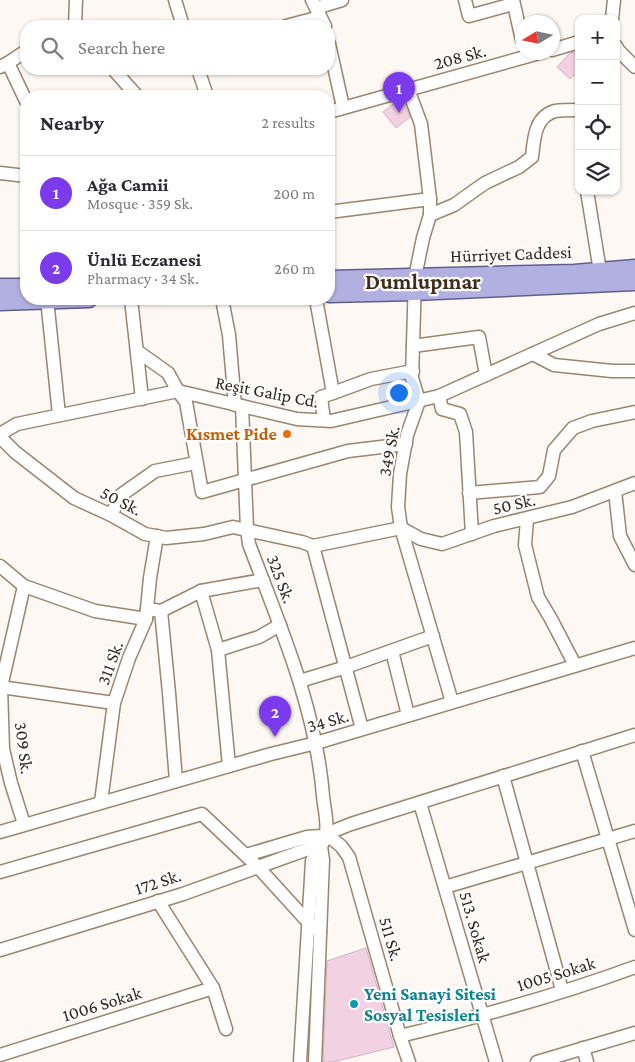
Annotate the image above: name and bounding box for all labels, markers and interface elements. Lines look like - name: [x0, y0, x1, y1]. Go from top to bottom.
- north arrow: [515, 15, 560, 60]
- map controls: [575, 15, 620, 195]
- button: +: [575, 15, 620, 60]
- search box: [20, 20, 335, 75]
- icon: search: [38, 34, 66, 62]
- text: Search here: [78, 37, 165, 58]
- street label: 208 Sk.: [432, 40, 488, 74]
- button: −: [575, 60, 620, 105]
- pin: 1: [383, 72, 415, 113]
- button: locate: [575, 105, 620, 150]
- text: Nearby: [40, 111, 104, 135]
- text: 2 results: [262, 114, 315, 131]
- button: layers: [575, 150, 620, 195]
- text: Ağa Camii: [87, 174, 168, 195]
- text: 1: [53, 185, 59, 202]
- text: 200 m: [273, 185, 315, 202]
- text: Mosque · 359 Sk.: [87, 195, 193, 212]
- street label: Hürriyet Caddesi: [450, 242, 572, 266]
- text: Ünlü Eczanesi: [87, 249, 201, 270]
- text: 2: [52, 260, 60, 277]
- text: 260 m: [274, 260, 315, 277]
- district label: Dumlupınar: [365, 269, 481, 294]
- text: Pharmacy · 34 Sk.: [87, 270, 199, 287]
- street label: Reşit Galip Cd.: [214, 372, 320, 412]
- your location: [386, 380, 412, 406]
- place label: Kısmet Pide: [186, 424, 277, 444]
- street label: 349 Sk.: [374, 424, 404, 478]
- marker: Kısmet Pide: [281, 428, 293, 440]
- street label: 50 Sk.: [97, 482, 145, 520]
- street label: 50 Sk.: [491, 489, 537, 519]
- street label: 325 Sk.: [263, 552, 299, 606]
- street label: 311 Sk.: [93, 638, 127, 688]
- pin: 2: [259, 696, 291, 737]
- street label: 34 Sk.: [305, 706, 351, 736]
- street label: 309 Sk.: [11, 721, 37, 775]
- street label: 172 Sk.: [132, 865, 184, 899]
- street label: 513. Sokak: [455, 889, 495, 965]
- street label: 511 Sk.: [375, 915, 407, 963]
- street label: 1005 Sokak: [514, 952, 598, 995]
- street label: 1006 Sokak: [60, 982, 144, 1025]
- place label: Yeni Sanayi Sitesi Sosyal Tesisleri: [364, 984, 497, 1025]
- marker: Yeni Sanayi Sitesi Sosyal Tesisleri: [348, 998, 360, 1010]

